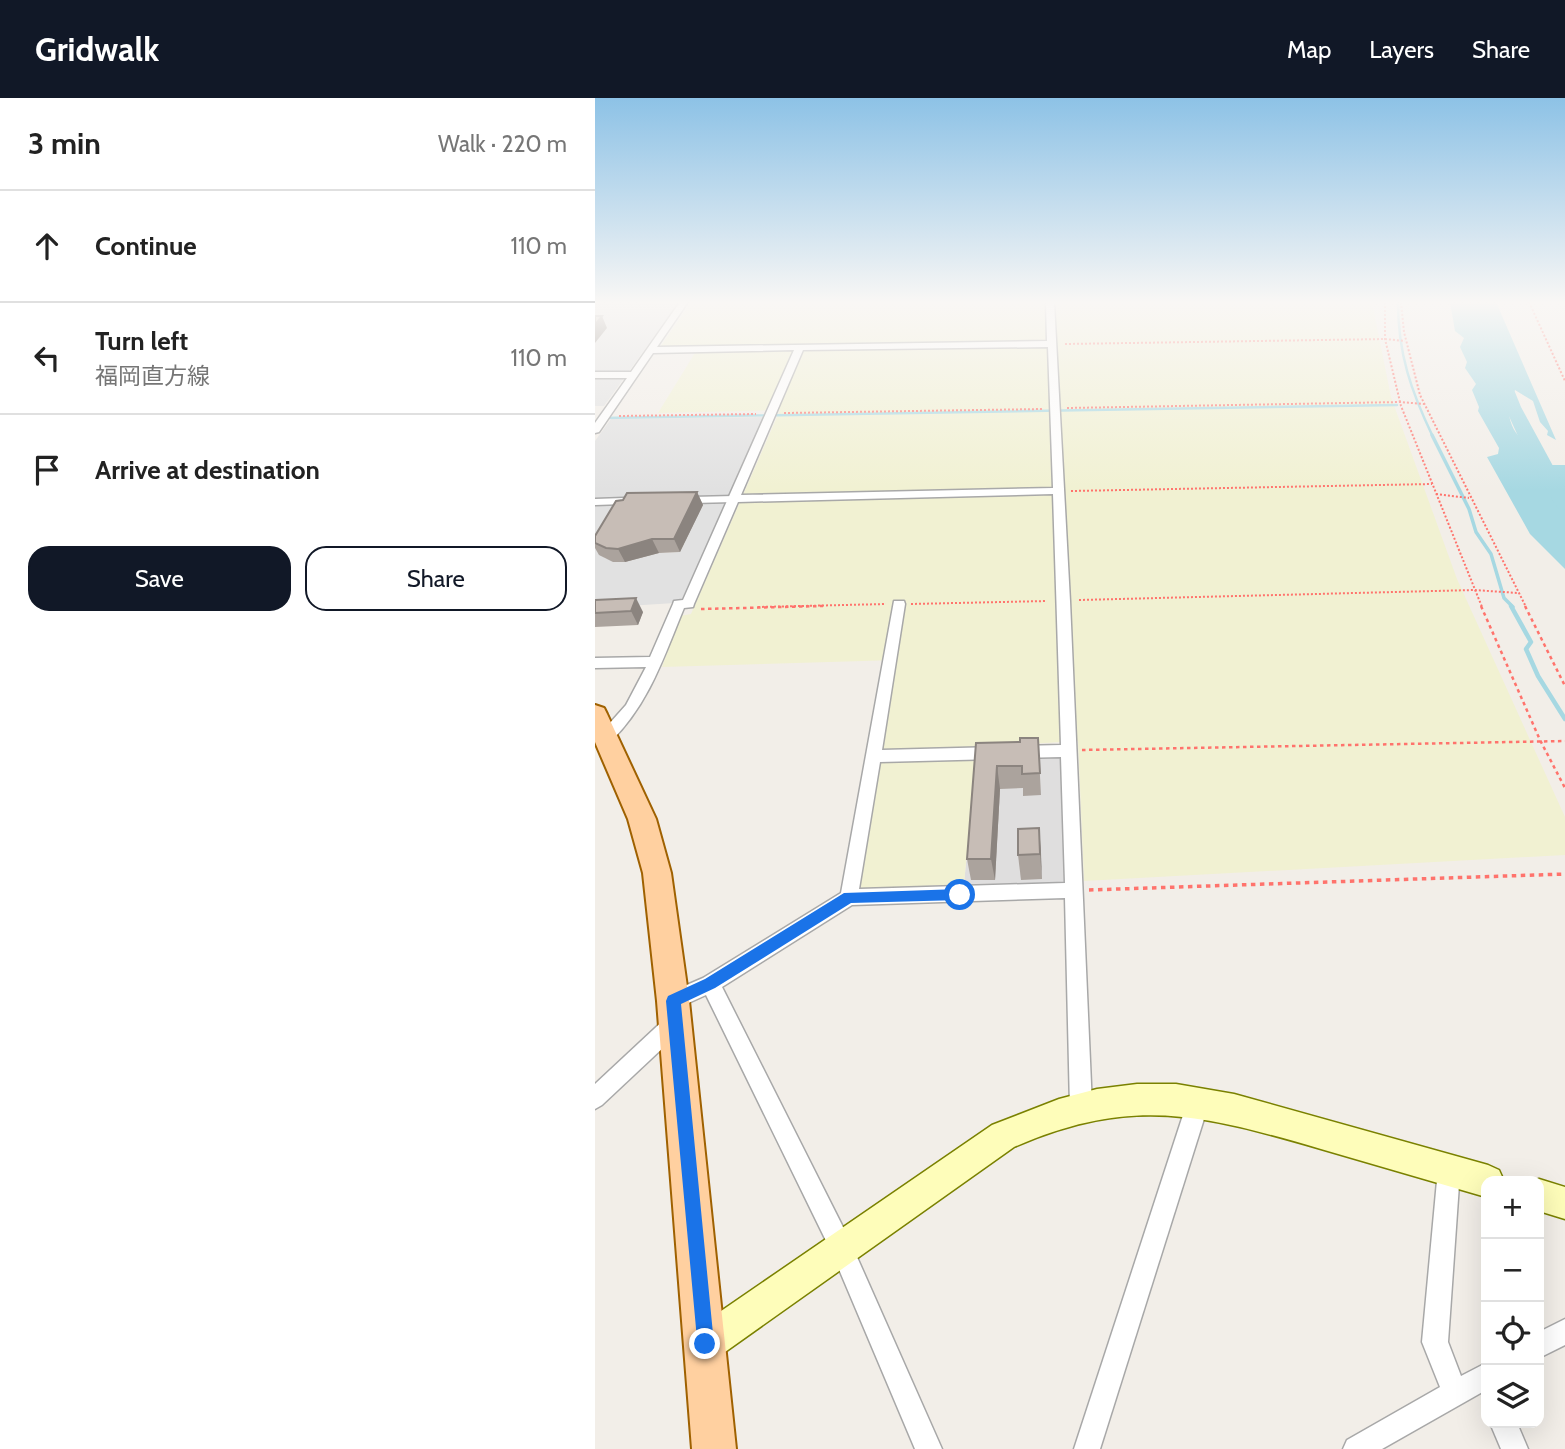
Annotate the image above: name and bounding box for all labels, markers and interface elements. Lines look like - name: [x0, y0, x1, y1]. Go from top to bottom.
- text: Gridwalk: [35, 29, 159, 69]
- text: Map: [1287, 35, 1331, 64]
- text: Layers: [1369, 35, 1434, 64]
- text: Share: [1472, 35, 1530, 64]
- text: 3 min: [28, 125, 101, 162]
- text: Walk · 220 m: [438, 130, 567, 158]
- icon: ahead: [28, 227, 66, 265]
- text: Continue: [95, 230, 197, 262]
- text: 110 m: [511, 232, 567, 260]
- text: Turn left: [95, 325, 188, 357]
- icon: left: [28, 339, 66, 377]
- text: 110 m: [511, 344, 567, 372]
- text: 福岡直方線: [95, 362, 210, 390]
- icon: arrive: [28, 451, 66, 489]
- text: Arrive at destination: [95, 454, 320, 486]
- button: Save: [28, 546, 291, 611]
- button: Share: [305, 546, 567, 611]
- route start: [944, 879, 975, 910]
- map controls: [1481, 1176, 1544, 1428]
- button: +: [1481, 1176, 1544, 1239]
- button: −: [1481, 1239, 1544, 1302]
- button: locate: [1481, 1302, 1544, 1365]
- route end: [689, 1328, 720, 1359]
- button: layers: [1481, 1365, 1544, 1428]

